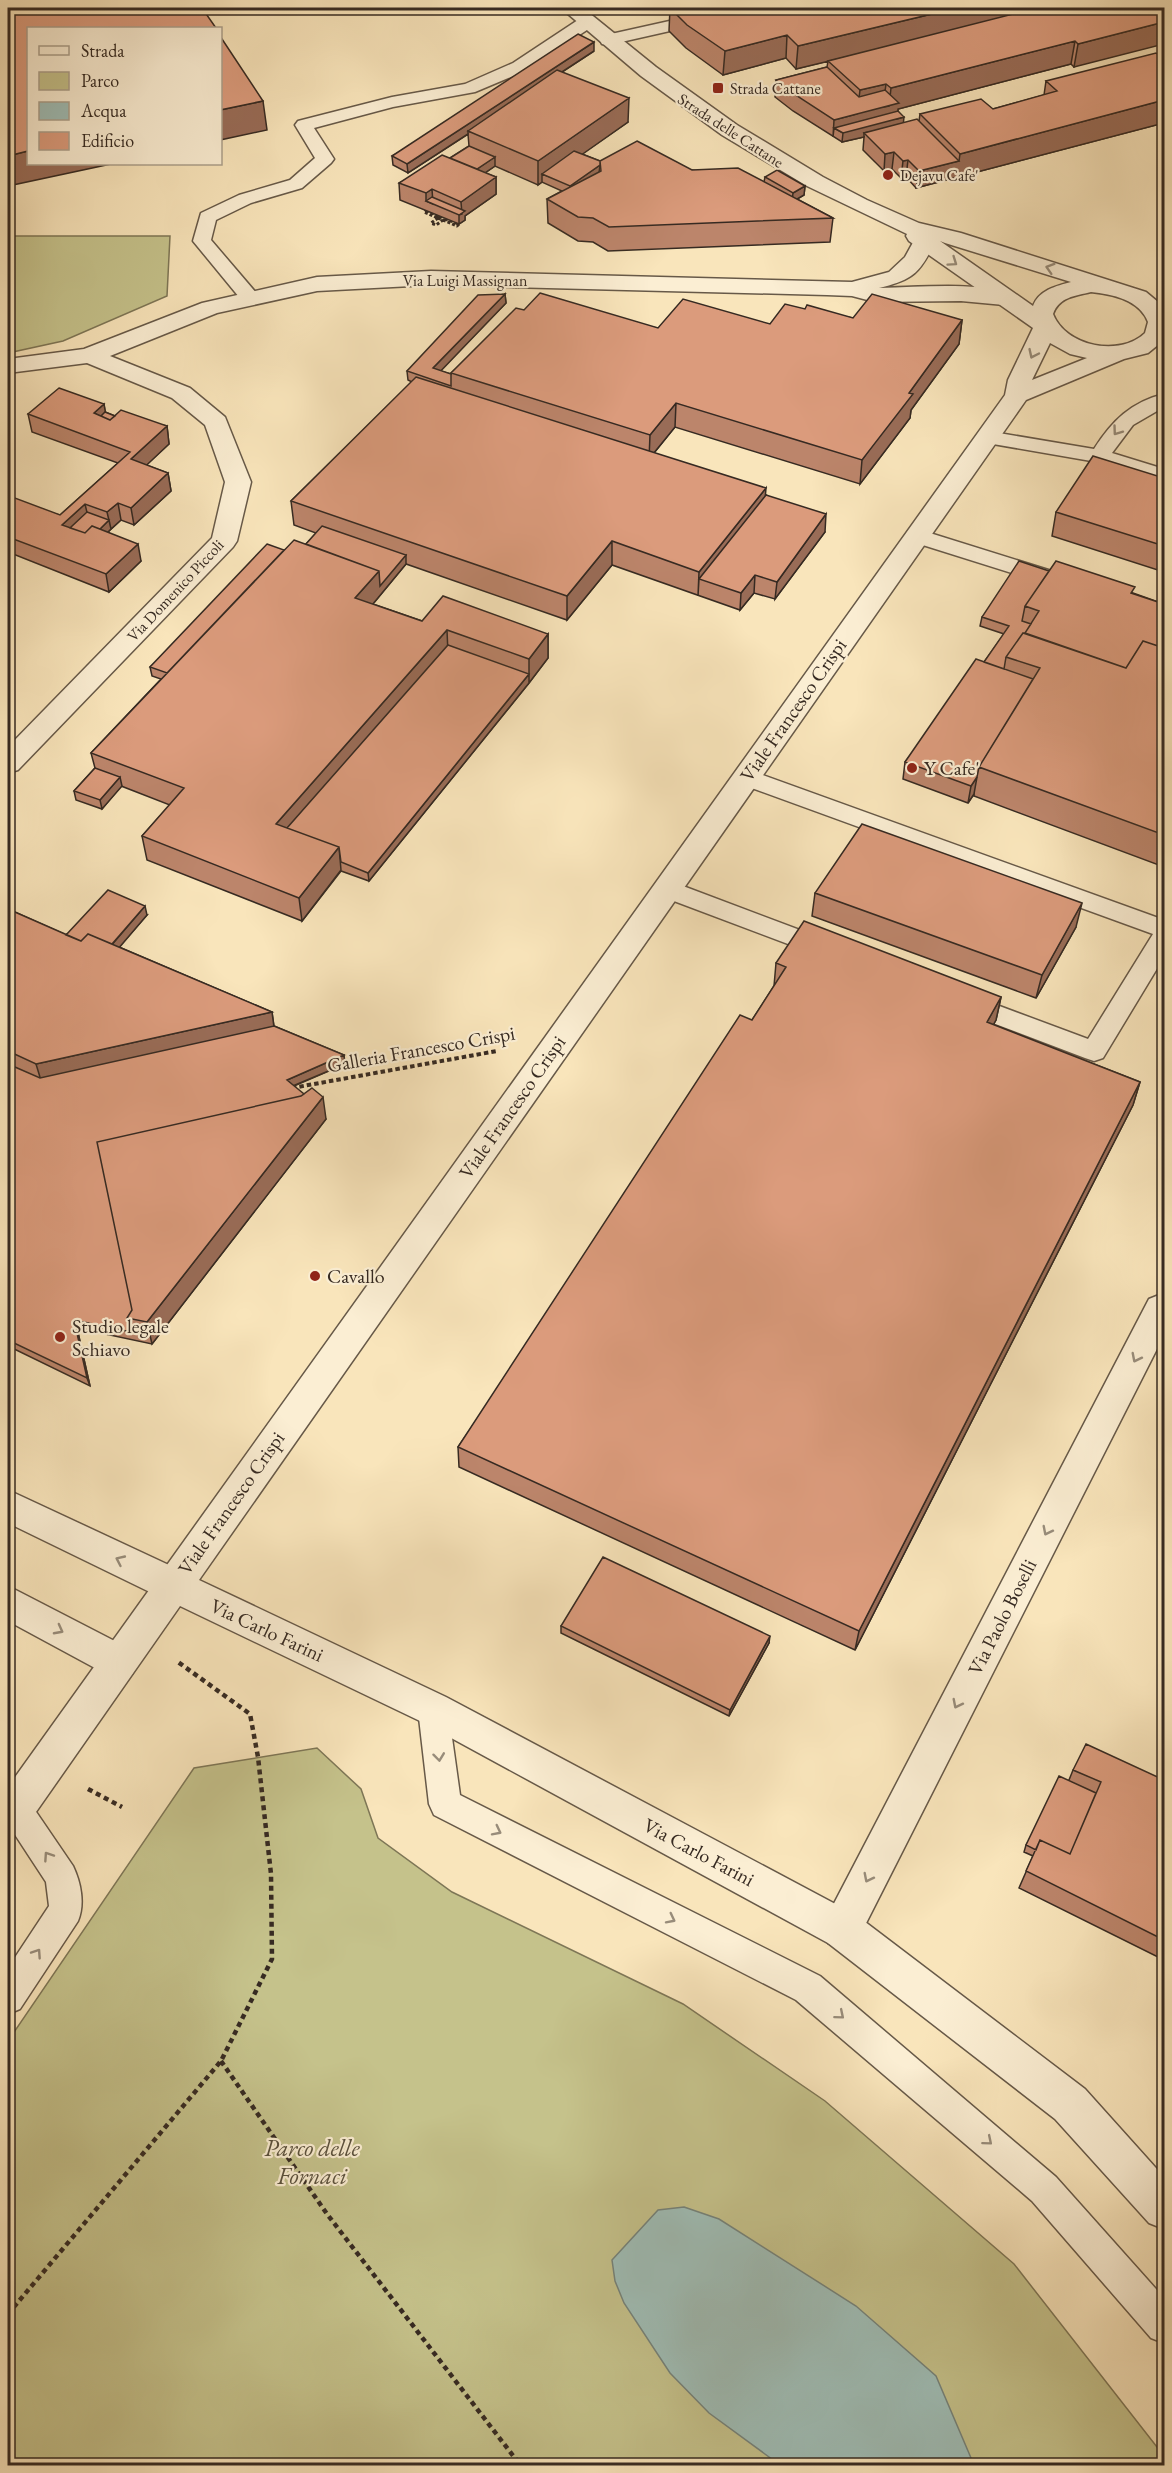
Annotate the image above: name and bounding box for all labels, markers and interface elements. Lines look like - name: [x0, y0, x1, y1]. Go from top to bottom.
- legend: [27, 27, 222, 165]
- text: Strada: [81, 39, 125, 62]
- text: Parco: [81, 69, 119, 92]
- place label: Strada Cattane: [730, 78, 821, 99]
- marker: Strada Cattane: [711, 81, 725, 95]
- street label: Strada delle Cattane: [674, 88, 788, 173]
- text: Acqua: [80, 99, 127, 122]
- text: Edificio: [81, 129, 134, 152]
- place label: Dejavu Cafe': [900, 165, 979, 186]
- marker: Dejavu Cafe': [881, 168, 895, 182]
- one-way arrow: [947, 255, 958, 266]
- one-way arrow: [1045, 263, 1056, 276]
- street label: Via Luigi Massignan: [403, 270, 528, 291]
- one-way arrow: [1028, 348, 1040, 359]
- one-way arrow: [1113, 424, 1124, 435]
- street label: Via Domenico Piccoli: [122, 535, 228, 646]
- street label: Viale Francesco Crispi: [734, 633, 852, 787]
- place label: Y Cafe': [924, 755, 979, 781]
- marker: Y Cafe': [905, 761, 919, 775]
- street label: Galleria Francesco Crispi: [325, 1020, 517, 1078]
- street label: Viale Francesco Crispi: [453, 1030, 571, 1184]
- place label: Cavallo: [327, 1263, 385, 1289]
- marker: Cavallo: [308, 1269, 322, 1283]
- place label: Studio legale Schiavo: [72, 1313, 169, 1362]
- marker: Studio legale Schiavo: [53, 1330, 67, 1344]
- one-way arrow: [1132, 1351, 1143, 1362]
- street label: Viale Francesco Crispi: [172, 1426, 290, 1580]
- one-way arrow: [1043, 1525, 1054, 1535]
- one-way arrow: [115, 1555, 126, 1567]
- street label: Via Paolo Boselli: [962, 1555, 1042, 1679]
- street label: Via Carlo Farini: [206, 1592, 328, 1668]
- one-way arrow: [53, 1623, 64, 1634]
- one-way arrow: [953, 1698, 965, 1709]
- one-way arrow: [433, 1752, 445, 1761]
- street label: Via Carlo Farini: [639, 1812, 759, 1892]
- one-way arrow: [491, 1823, 502, 1835]
- one-way arrow: [44, 1852, 55, 1863]
- one-way arrow: [864, 1871, 875, 1882]
- one-way arrow: [665, 1912, 676, 1923]
- one-way arrow: [30, 1949, 41, 1960]
- one-way arrow: [833, 2008, 844, 2019]
- park label: Parco delle Fornaci: [264, 2132, 361, 2191]
- one-way arrow: [981, 2134, 992, 2145]

